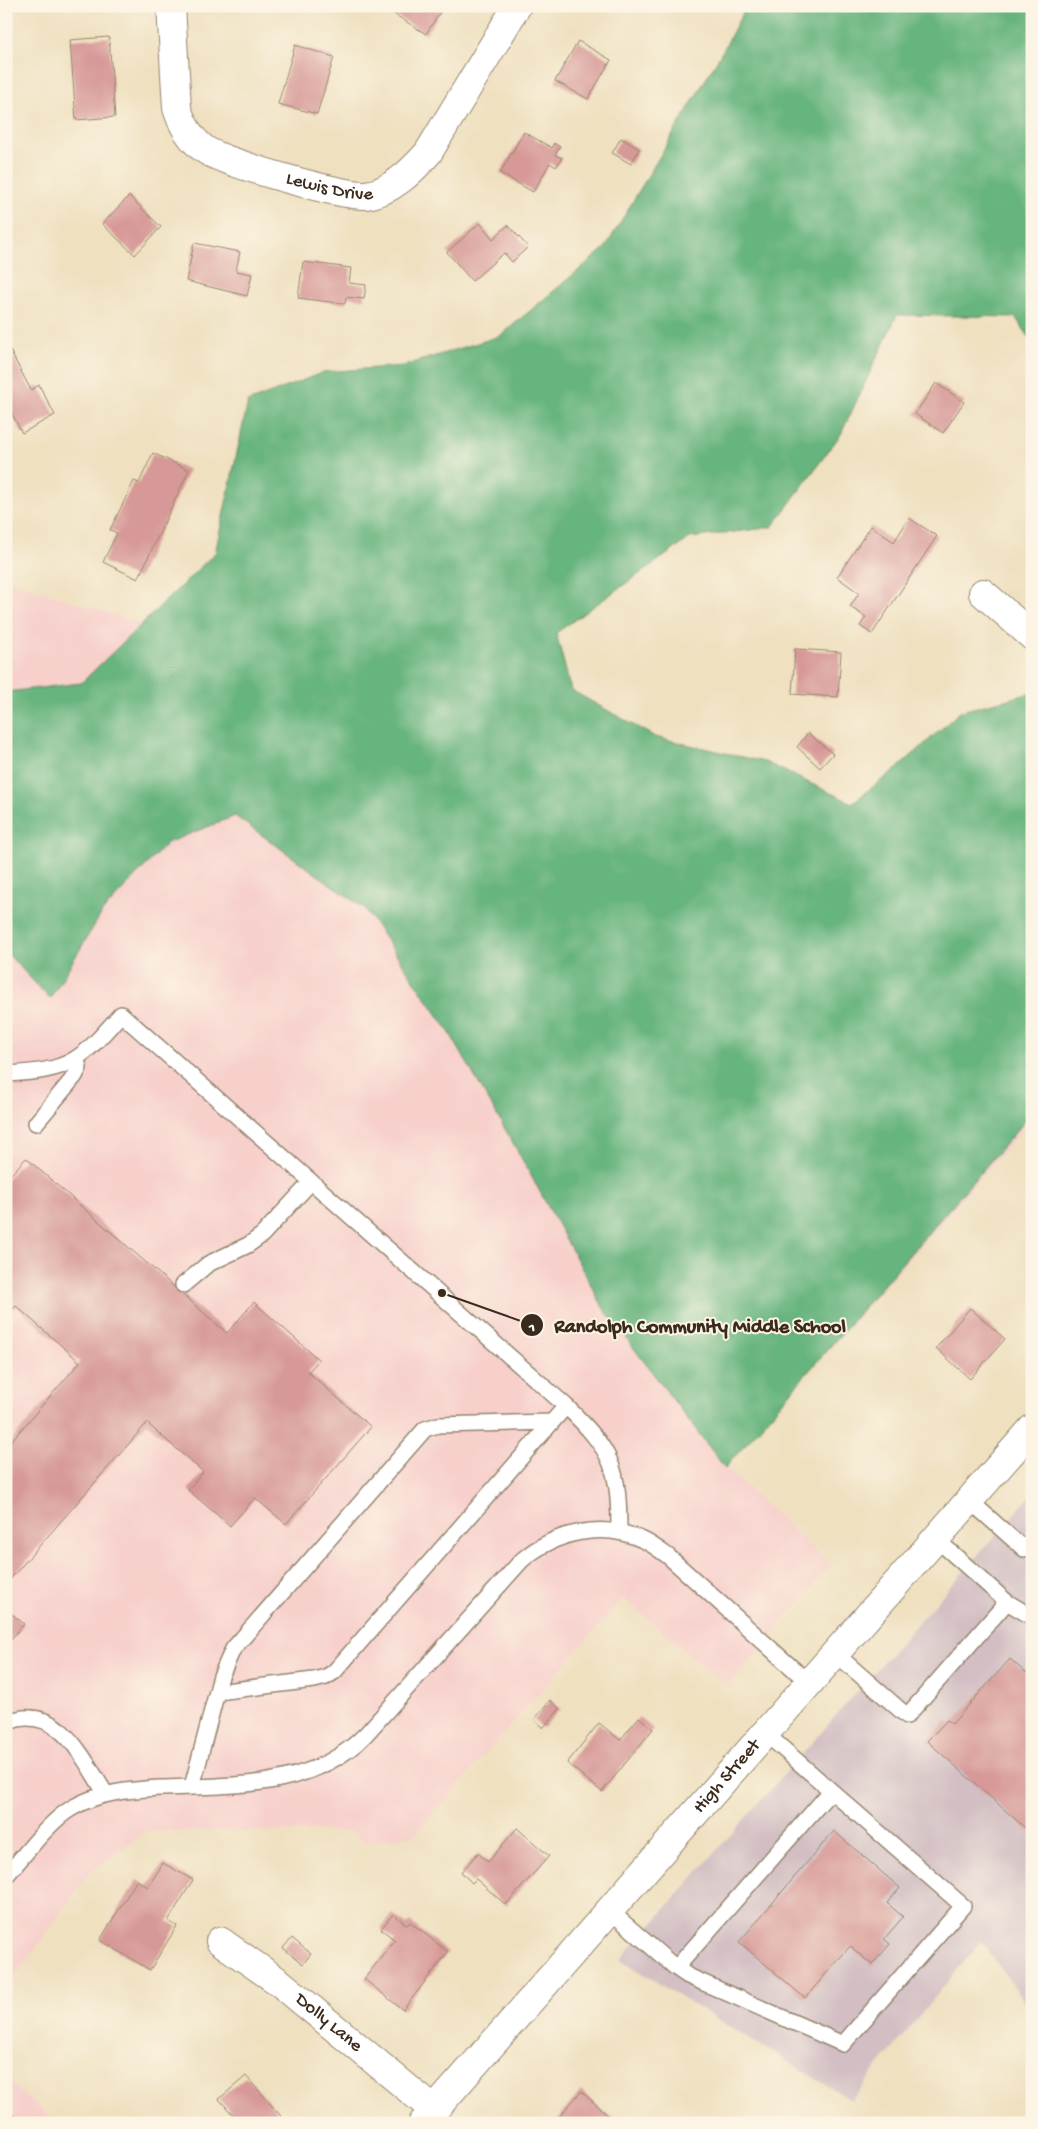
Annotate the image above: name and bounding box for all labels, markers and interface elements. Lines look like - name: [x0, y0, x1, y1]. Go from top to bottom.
- street label: Lewis Drive: [283, 167, 375, 207]
- callout: Randolph Community Middle School: [519, 1308, 856, 1343]
- text: Randolph Community Middle School: [553, 1317, 846, 1340]
- text: 1: [528, 1319, 535, 1337]
- street label: High Street: [688, 1733, 767, 1818]
- street label: Dolly Lane: [288, 1987, 367, 2058]

